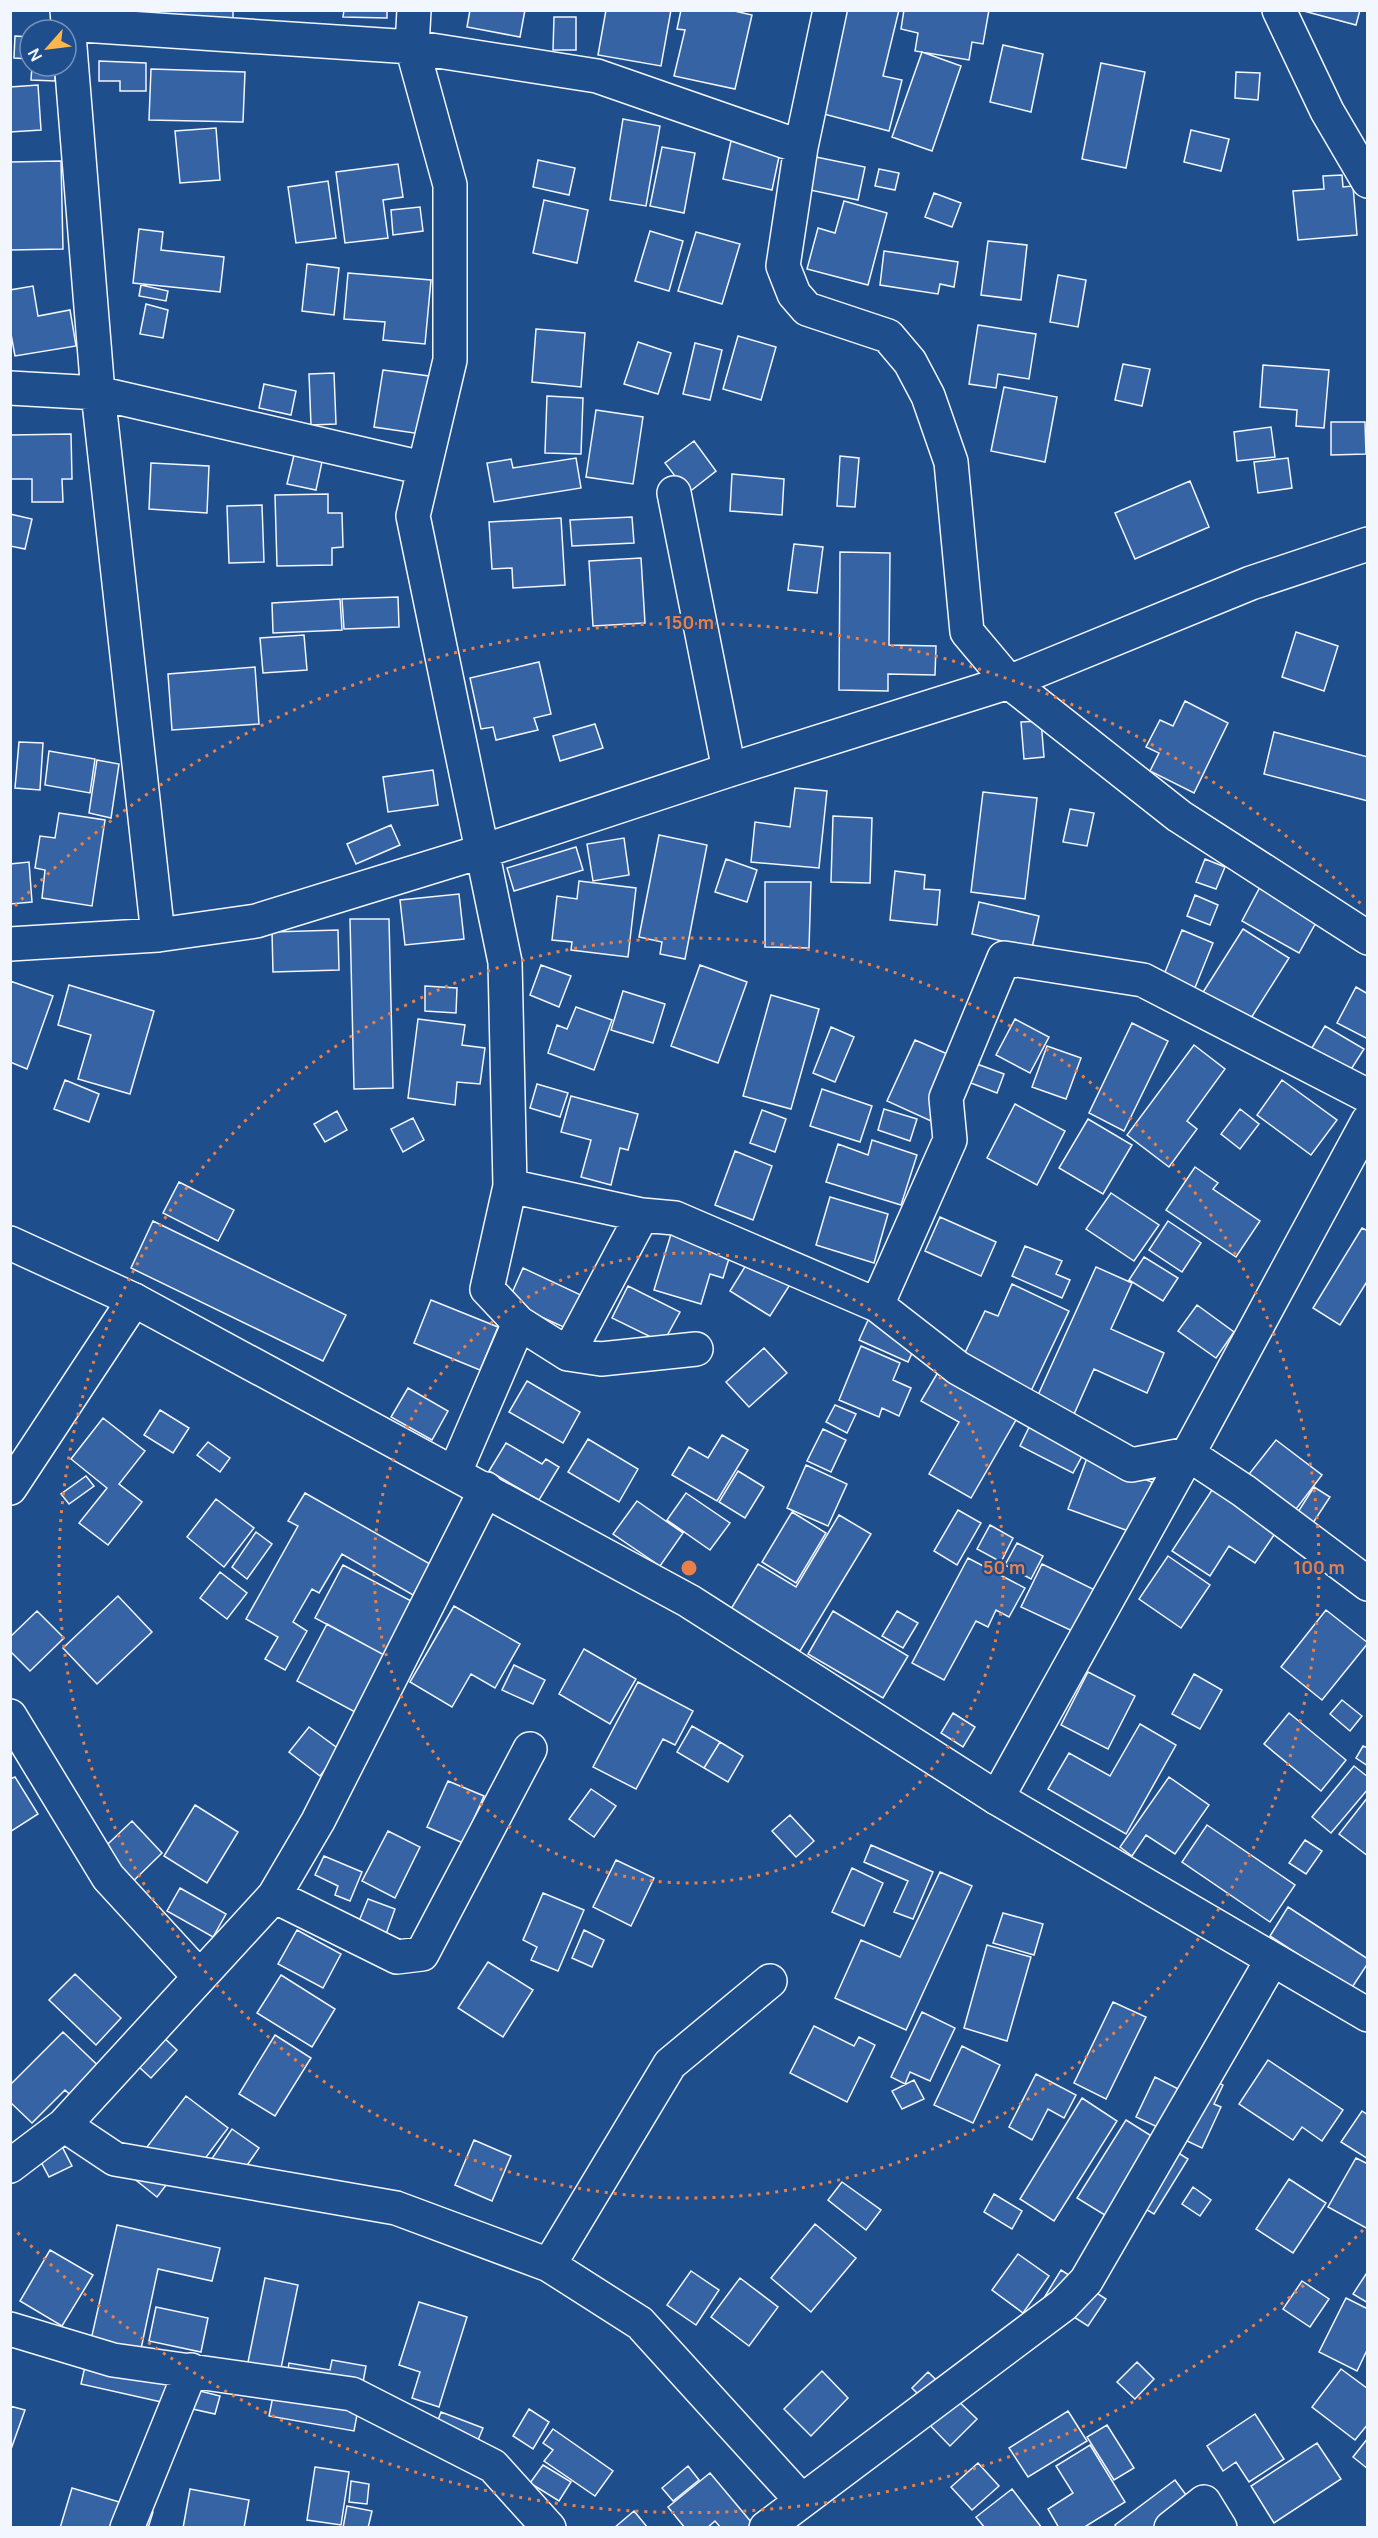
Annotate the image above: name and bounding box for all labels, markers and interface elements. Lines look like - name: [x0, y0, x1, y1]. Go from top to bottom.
- north arrow: [18, 18, 78, 78]
- text: N: [22, 45, 47, 65]
- text: 150 m: [664, 610, 714, 634]
- text: 50 m: [983, 1555, 1025, 1579]
- text: 100 m: [1293, 1555, 1345, 1579]
- centre of rings: [679, 1558, 699, 1578]

